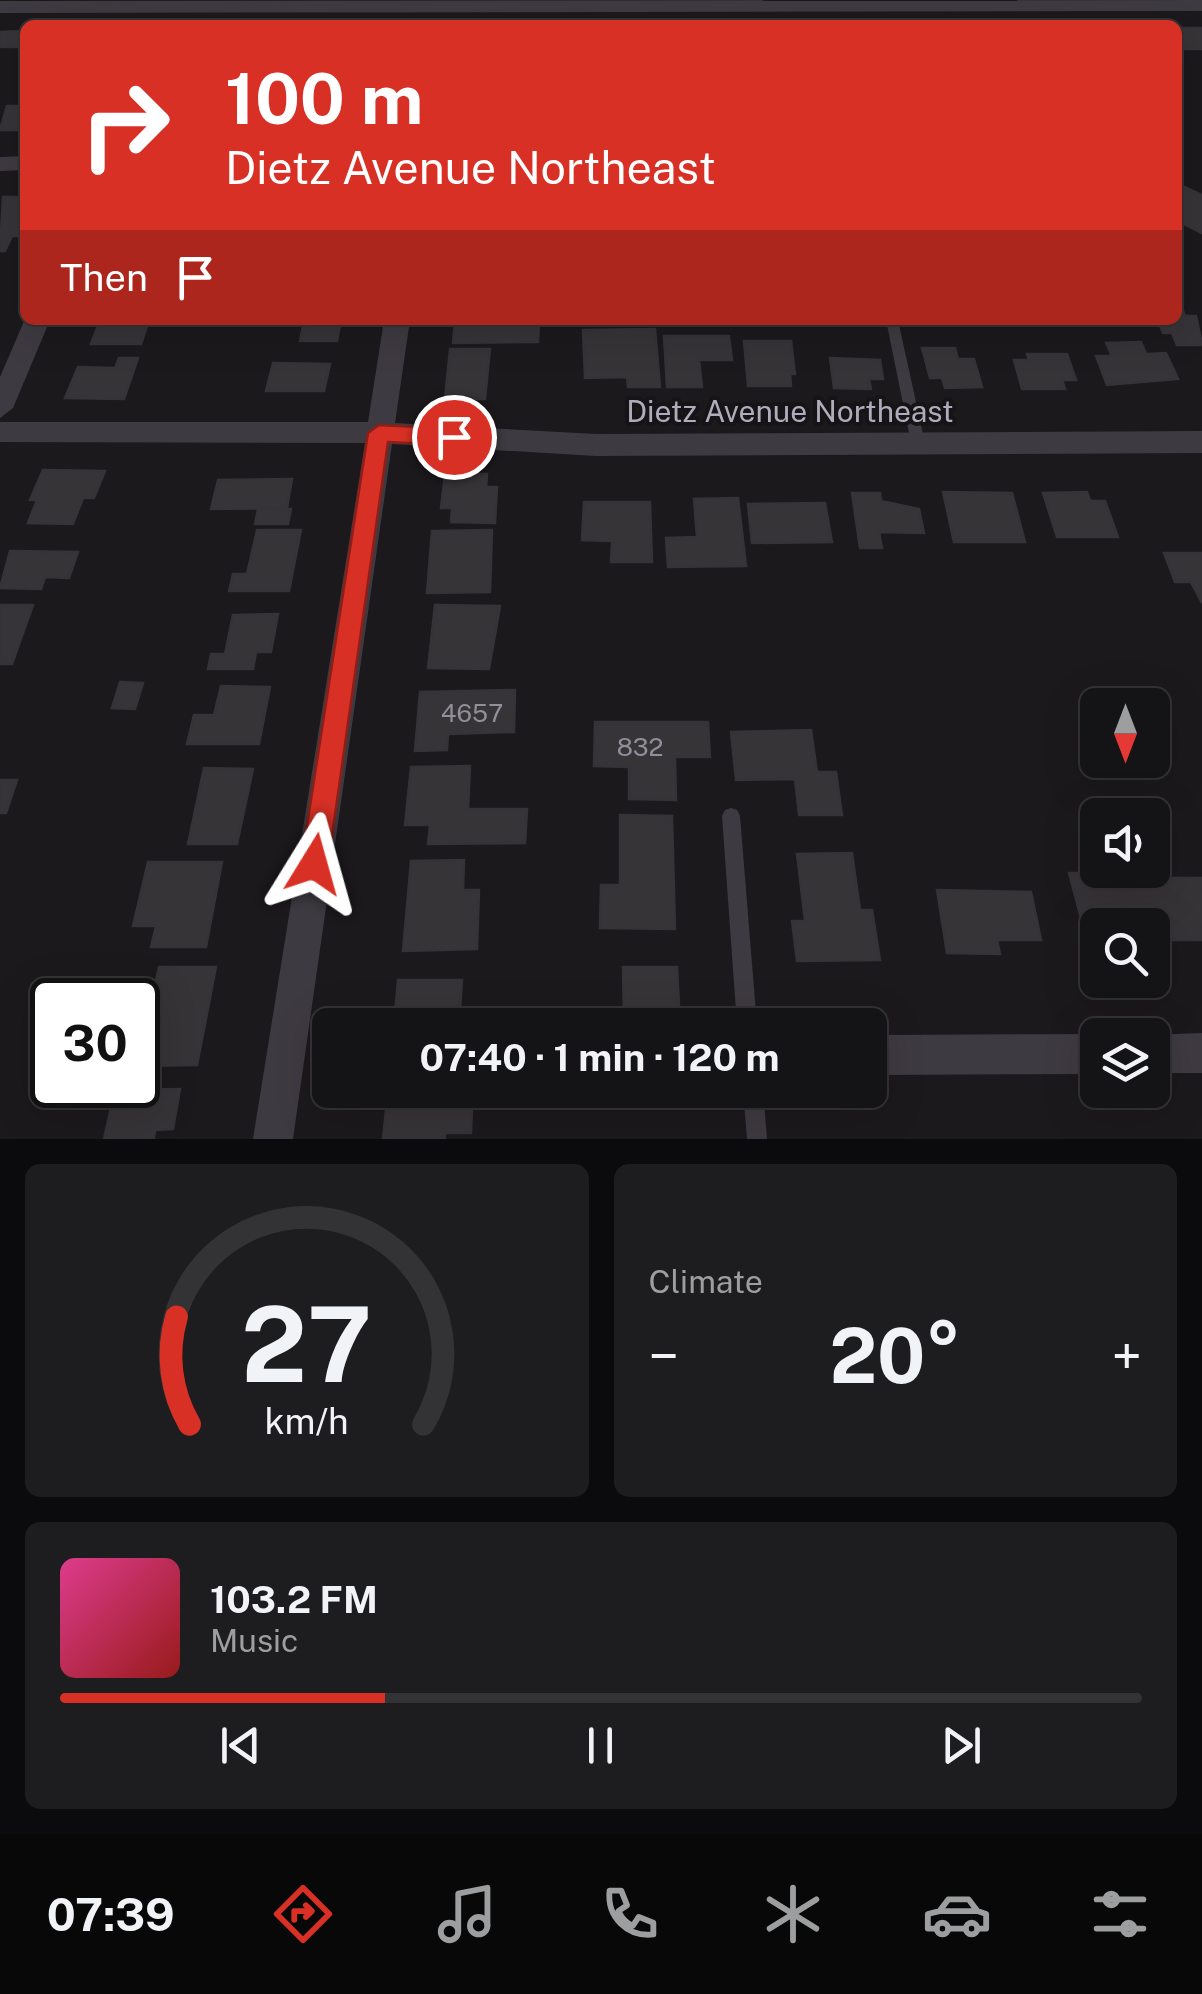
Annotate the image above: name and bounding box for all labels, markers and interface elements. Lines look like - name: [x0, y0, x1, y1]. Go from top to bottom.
- text: 100 m: [225, 57, 423, 140]
- icon: right: [60, 60, 190, 190]
- text: Dietz Avenue Northeast: [225, 141, 716, 194]
- icon: arrive: [168, 250, 223, 305]
- text: Then: [60, 255, 148, 300]
- street label: Dietz Avenue Northeast: [626, 393, 954, 429]
- pin: [412, 395, 497, 480]
- icon: arrive: [427, 410, 482, 465]
- north arrow: [1080, 688, 1170, 778]
- map controls: [1080, 688, 1170, 1108]
- house number: 4657: [441, 698, 503, 728]
- house number: 832: [617, 732, 663, 762]
- button: sound: [1080, 798, 1170, 888]
- position arrow: [262, 812, 366, 916]
- button: search: [1080, 908, 1170, 998]
- speed limit sign: 30: [30, 978, 160, 1108]
- button: layers: [1080, 1018, 1170, 1108]
- text: 07:40 · 1 min · 120 m: [419, 1035, 780, 1080]
- text: Climate: [649, 1263, 763, 1300]
- text: 27: [241, 1283, 372, 1405]
- text: 20°: [829, 1312, 961, 1400]
- text: −: [649, 1324, 679, 1388]
- text: +: [1111, 1324, 1142, 1388]
- text: km/h: [265, 1400, 349, 1442]
- text: 103.2 FM: [210, 1577, 378, 1622]
- text: Music: [210, 1622, 298, 1659]
- icon: previous: [213, 1718, 268, 1773]
- icon: pause: [573, 1718, 628, 1773]
- icon: next: [934, 1718, 989, 1773]
- icon: directions: [268, 1879, 338, 1949]
- icon: music: [432, 1879, 502, 1949]
- icon: phone: [595, 1879, 665, 1949]
- icon: climate: [758, 1879, 828, 1949]
- icon: car: [922, 1879, 992, 1949]
- icon: filters: [1085, 1879, 1155, 1949]
- text: 07:39: [47, 1888, 175, 1941]

